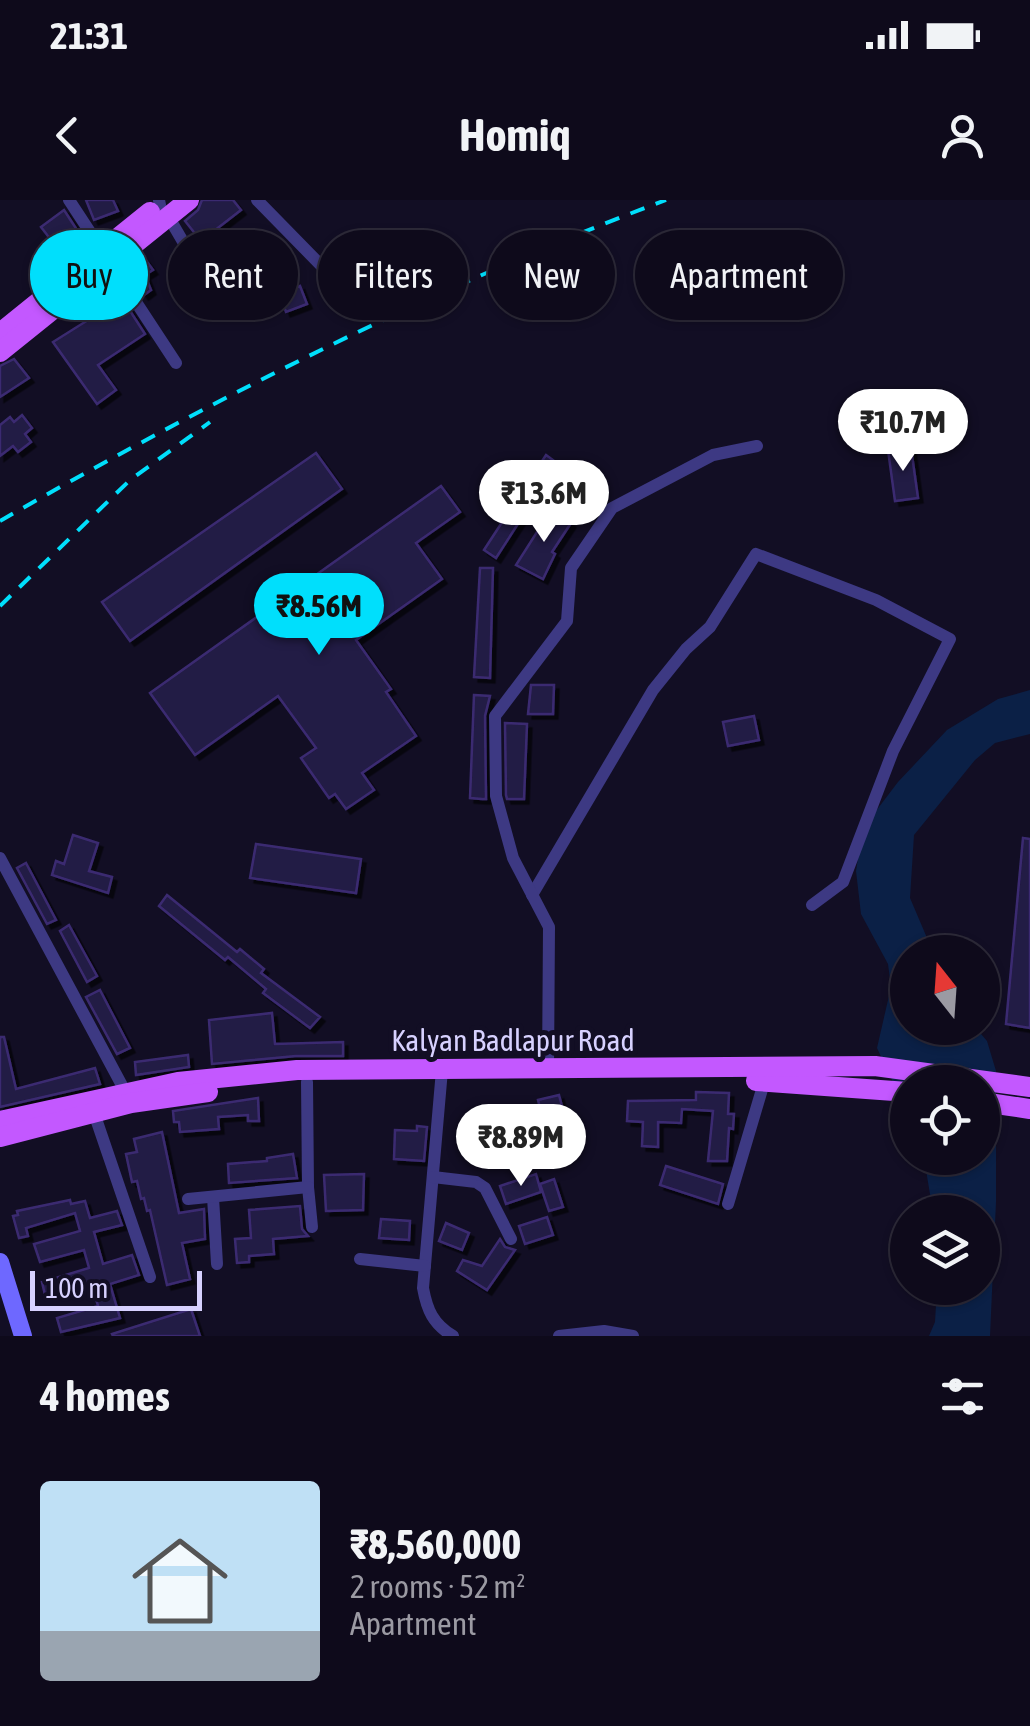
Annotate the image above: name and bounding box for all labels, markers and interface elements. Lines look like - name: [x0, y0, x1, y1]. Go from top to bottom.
- text: 21:31: [50, 14, 128, 57]
- icon: back: [40, 108, 95, 163]
- icon: person: [935, 108, 990, 163]
- text: Homiq: [459, 109, 571, 161]
- chip: Buy: [30, 230, 148, 320]
- chip: Rent: [168, 230, 298, 320]
- chip: Filters: [318, 230, 468, 320]
- chip: New: [488, 230, 615, 320]
- chip: Apartment: [635, 230, 843, 320]
- pin: ₹10.7M: [822, 389, 984, 474]
- text: ₹10.7M: [860, 403, 946, 440]
- pin: ₹13.6M: [463, 460, 625, 545]
- text: ₹13.6M: [501, 474, 587, 511]
- pin: ₹8.56M: [238, 573, 400, 658]
- text: ₹8.56M: [276, 587, 362, 624]
- north arrow: [890, 935, 1000, 1045]
- map controls: [890, 935, 1000, 1305]
- street label: Kalyan Badlapur Road: [391, 1023, 635, 1057]
- button: locate: [890, 1065, 1000, 1175]
- pin: ₹8.89M: [440, 1104, 602, 1189]
- text: ₹8.89M: [478, 1118, 564, 1155]
- button: layers: [890, 1195, 1000, 1305]
- scale bar: [30, 1266, 202, 1310]
- text: 100 m: [45, 1272, 108, 1304]
- icon: filters: [935, 1369, 990, 1424]
- text: 4 homes: [40, 1372, 170, 1420]
- text: ₹8,560,000: [350, 1520, 521, 1568]
- icon: home: [120, 1521, 240, 1641]
- text: 2 rooms · 52 m²: [350, 1568, 525, 1605]
- text: Apartment: [350, 1605, 476, 1642]

